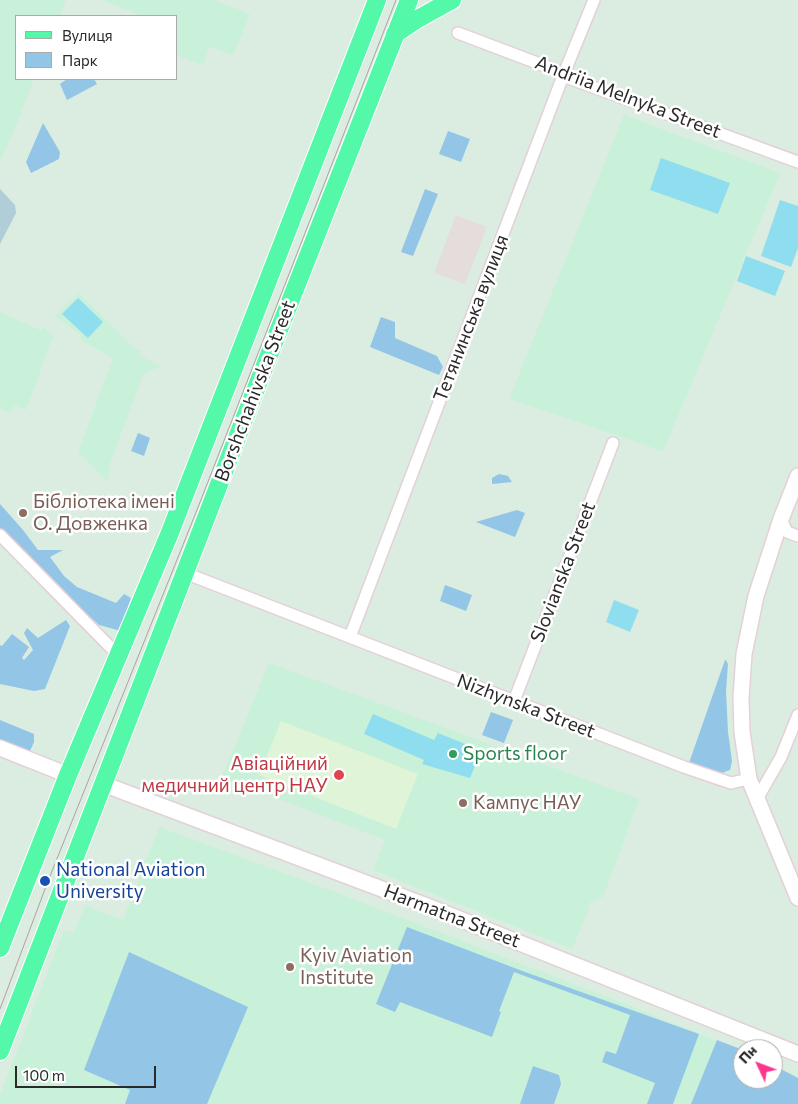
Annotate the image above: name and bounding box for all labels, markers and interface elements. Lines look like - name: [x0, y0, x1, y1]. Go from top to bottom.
- legend: [15, 15, 178, 80]
- text: Вулиця: [62, 26, 113, 44]
- text: Парк: [62, 51, 98, 69]
- street label: Andriia Melnyka Street: [532, 51, 724, 143]
- street label: Тетянинська вулиця: [429, 231, 513, 405]
- street label: Borshchahivska Street: [210, 297, 300, 485]
- place label: Бібліотека імені О. Довженка: [33, 491, 175, 535]
- street label: Slovianska Street: [526, 499, 600, 645]
- marker: Бібліотека імені О. Довженка: [17, 507, 29, 519]
- street label: Nizhynska Street: [454, 669, 598, 743]
- place label: Sports floor: [463, 743, 567, 765]
- marker: Sports floor: [447, 748, 459, 760]
- place label: Авіаційний медичний центр НАУ: [142, 753, 328, 797]
- marker: Авіаційний медичний центр НАУ: [332, 768, 346, 782]
- place label: Кампус НАУ: [473, 792, 582, 814]
- marker: Кампус НАУ: [457, 797, 469, 809]
- place label: National Aviation University: [56, 859, 205, 903]
- marker: National Aviation University: [38, 874, 52, 888]
- street label: Harmatna Street: [381, 880, 523, 952]
- place label: Kyiv Aviation Institute: [300, 945, 412, 989]
- marker: Kyiv Aviation Institute: [284, 961, 296, 973]
- north arrow: [733, 1039, 783, 1089]
- text: Пн: [735, 1042, 760, 1067]
- scale bar: [18, 1056, 159, 1088]
- text: 100 m: [23, 1066, 65, 1084]

